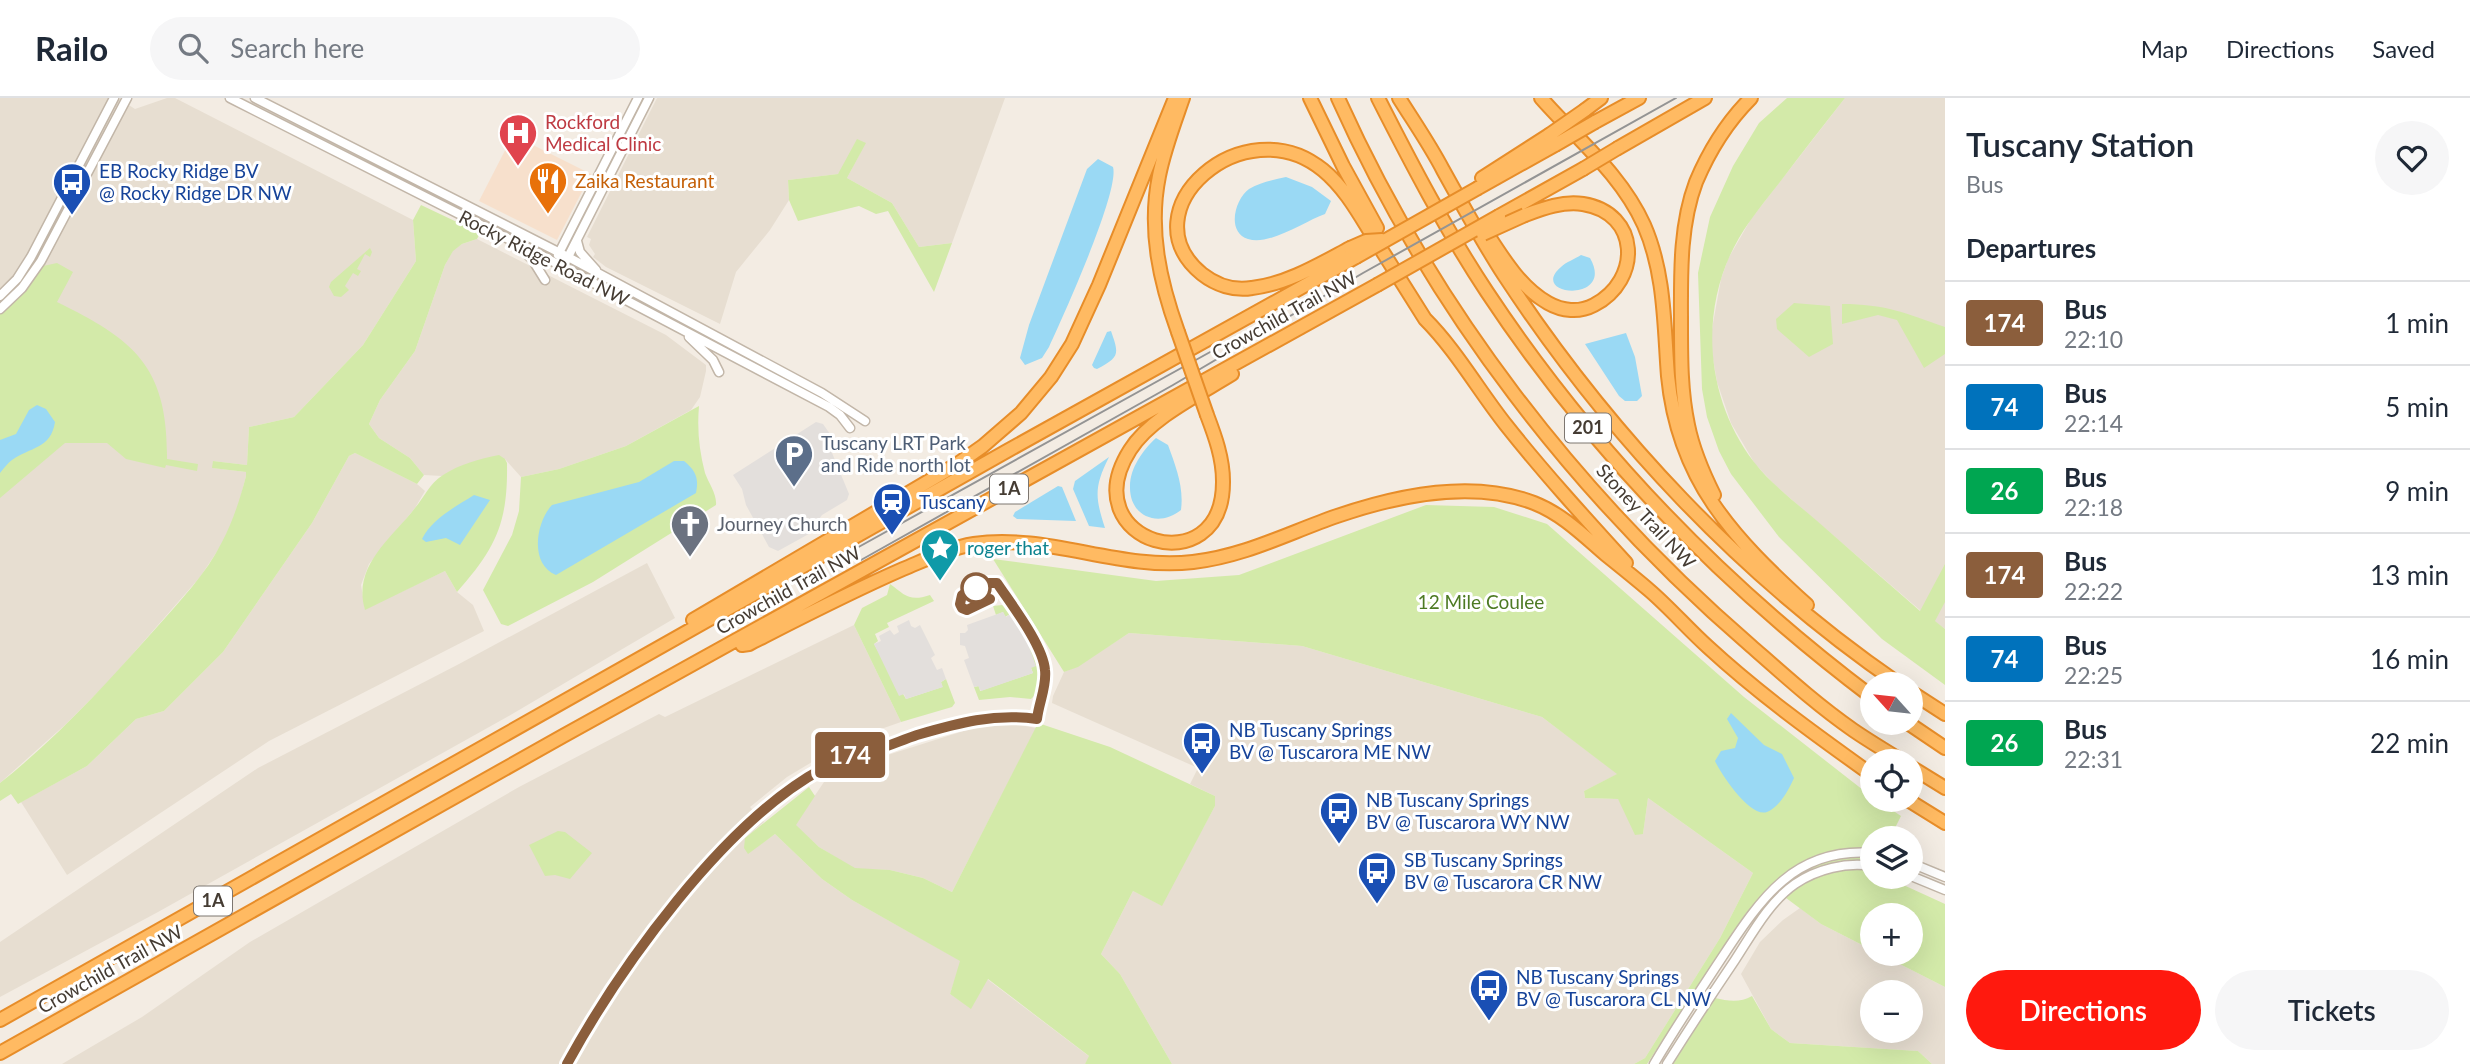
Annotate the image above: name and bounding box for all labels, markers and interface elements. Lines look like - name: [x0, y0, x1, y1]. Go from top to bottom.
- search box: [150, 17, 640, 80]
- text: Railo: [35, 28, 108, 68]
- icon: search: [174, 29, 212, 67]
- text: Search here: [230, 32, 364, 64]
- text: Map: [2141, 34, 2188, 63]
- text: Directions: [2226, 34, 2334, 63]
- text: Saved: [2372, 34, 2435, 63]
- place label: Rockford Medical Clinic: [545, 110, 661, 155]
- hospital icon: Rockford Medical Clinic: [497, 112, 539, 167]
- button: heart: [2375, 121, 2449, 195]
- text: Tuscany Station: [1966, 124, 2194, 164]
- place label: EB Rocky Ridge BV @ Rocky Ridge DR NW: [99, 159, 292, 204]
- restaurant icon: Zaika Restaurant: [527, 160, 569, 215]
- bus stop icon: EB Rocky Ridge BV @ Rocky Ridge DR NW: [51, 161, 93, 216]
- place label: Zaika Restaurant: [575, 169, 714, 192]
- text: Bus: [1966, 170, 2003, 198]
- street label: Rocky Ridge Road NW: [455, 205, 633, 311]
- text: Departures: [1966, 232, 2096, 264]
- street label: Crowchild Trail NW: [1207, 265, 1360, 364]
- text: Bus: [2064, 293, 2107, 325]
- text: 1 min: [2385, 307, 2449, 339]
- text: 174: [1984, 308, 2025, 337]
- text: 22:10: [2064, 325, 2123, 353]
- text: Bus: [2064, 377, 2107, 409]
- text: 5 min: [2385, 391, 2449, 423]
- text: 74: [1991, 392, 2018, 421]
- text: 22:14: [2064, 409, 2123, 437]
- road number: 201: [1565, 414, 1611, 442]
- place label: Tuscany LRT Park and Ride north lot: [821, 431, 971, 476]
- parking icon: Tuscany LRT Park and Ride north lot: [773, 433, 815, 488]
- street label: Stoney Trail NW: [1592, 459, 1701, 573]
- text: Bus: [2064, 461, 2107, 493]
- road number: 1A: [990, 474, 1028, 503]
- text: 9 min: [2385, 475, 2449, 507]
- text: 26: [1991, 476, 2018, 505]
- station icon: Tuscany: [871, 481, 913, 536]
- place label: Tuscany: [919, 490, 986, 513]
- text: 22:18: [2064, 493, 2123, 521]
- church icon: Journey Church: [669, 503, 711, 558]
- place label: Journey Church: [717, 512, 848, 535]
- place icon: roger that: [919, 527, 961, 582]
- place label: roger that: [967, 536, 1049, 559]
- street label: Crowchild Trail NW: [711, 540, 864, 639]
- text: Bus: [2064, 545, 2107, 577]
- text: 13 min: [2370, 559, 2449, 591]
- text: 174: [1984, 560, 2025, 589]
- unlabelled marker: [961, 573, 991, 603]
- text: 22:22: [2064, 577, 2123, 605]
- park label: 12 Mile Coulee: [1418, 590, 1544, 613]
- text: Bus: [2064, 629, 2107, 661]
- text: 16 min: [2370, 643, 2449, 675]
- text: 74: [1991, 644, 2018, 673]
- text: 22:25: [2064, 661, 2123, 689]
- north arrow: [1860, 672, 1923, 735]
- map controls: [1860, 672, 1923, 1043]
- text: Bus: [2064, 713, 2107, 745]
- place label: NB Tuscany Springs BV @ Tuscarora ME NW: [1229, 718, 1431, 763]
- bus stop icon: NB Tuscany Springs BV @ Tuscarora ME NW: [1181, 720, 1223, 775]
- text: 22 min: [2370, 727, 2449, 759]
- text: 26: [1991, 728, 2018, 757]
- line badge: 174: [810, 732, 890, 778]
- text: 174: [829, 740, 871, 769]
- text: 22:31: [2064, 745, 2123, 773]
- button: locate: [1860, 749, 1923, 812]
- place label: NB Tuscany Springs BV @ Tuscarora WY NW: [1366, 788, 1570, 833]
- bus stop icon: NB Tuscany Springs BV @ Tuscarora WY NW: [1318, 790, 1360, 845]
- button: layers: [1860, 826, 1923, 889]
- place label: SB Tuscany Springs BV @ Tuscarora CR NW: [1404, 848, 1602, 893]
- bus stop icon: SB Tuscany Springs BV @ Tuscarora CR NW: [1356, 850, 1398, 905]
- road number: 1A: [194, 886, 232, 916]
- button: +: [1860, 903, 1923, 966]
- street label: Crowchild Trail NW: [33, 919, 186, 1018]
- place label: NB Tuscany Springs BV @ Tuscarora CL NW: [1516, 965, 1711, 1010]
- bus stop icon: NB Tuscany Springs BV @ Tuscarora CL NW: [1468, 967, 1510, 1022]
- button: Directions: [1966, 970, 2201, 1050]
- button: Tickets: [2215, 970, 2449, 1050]
- button: −: [1860, 980, 1923, 1043]

